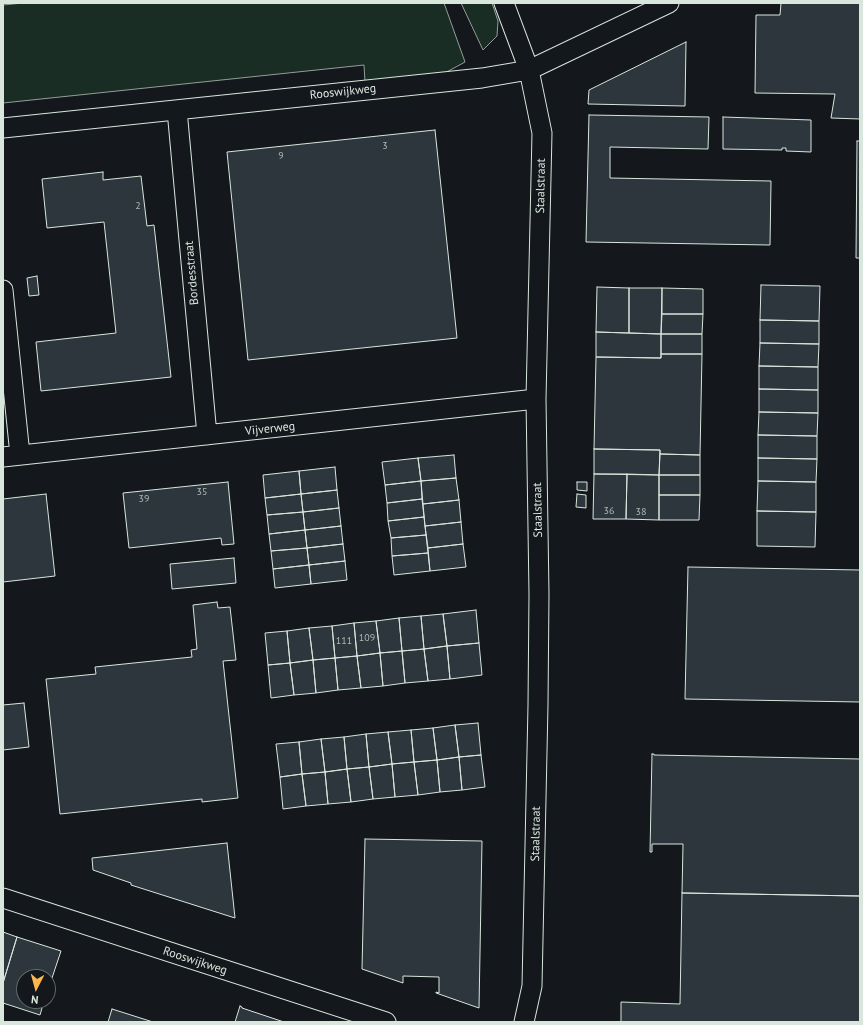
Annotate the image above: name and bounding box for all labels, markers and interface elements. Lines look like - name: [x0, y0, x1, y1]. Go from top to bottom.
- street label: Rooswijkweg: [309, 81, 377, 103]
- house number: 3: [382, 140, 388, 152]
- house number: 9: [278, 150, 284, 162]
- street label: Staalstraat: [533, 158, 549, 214]
- house number: 2: [135, 200, 141, 212]
- street label: Bordesstraat: [182, 240, 202, 306]
- street label: Vijverweg: [244, 419, 296, 439]
- street label: Staalstraat: [530, 482, 546, 538]
- house number: 35: [197, 486, 207, 498]
- house number: 39: [139, 493, 149, 505]
- house number: 36: [604, 505, 614, 517]
- house number: 38: [636, 506, 646, 518]
- house number: 109: [359, 632, 375, 644]
- house number: 111: [336, 635, 352, 647]
- street label: Staalstraat: [528, 806, 544, 862]
- street label: Rooswijkweg: [161, 944, 229, 978]
- north arrow: [16, 969, 56, 1009]
- text: N: [31, 993, 39, 1007]

